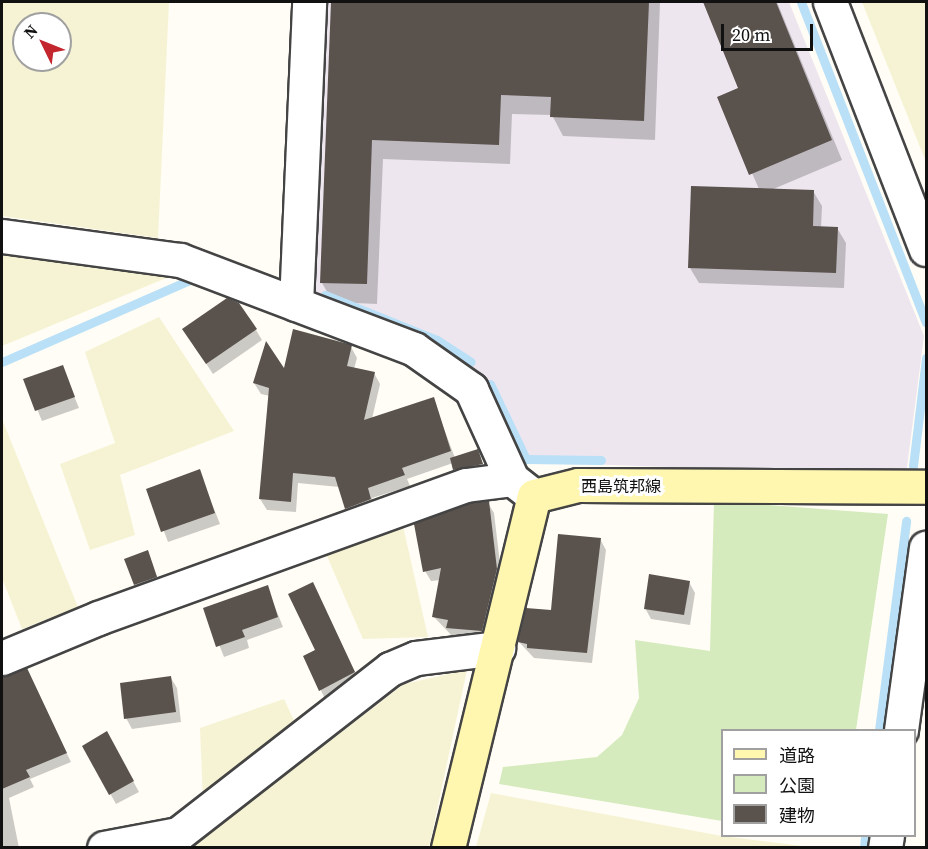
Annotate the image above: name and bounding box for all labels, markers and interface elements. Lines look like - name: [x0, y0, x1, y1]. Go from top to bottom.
- north arrow: [12, 12, 72, 72]
- scale bar: [724, 12, 816, 50]
- text: N: [18, 19, 42, 43]
- text: 20 m: [732, 22, 770, 47]
- street label: 西島筑邦線: [581, 476, 661, 496]
- legend: [721, 729, 916, 837]
- text: 道路: [779, 743, 815, 768]
- text: 公園: [779, 773, 815, 798]
- text: 建物: [779, 803, 815, 828]

